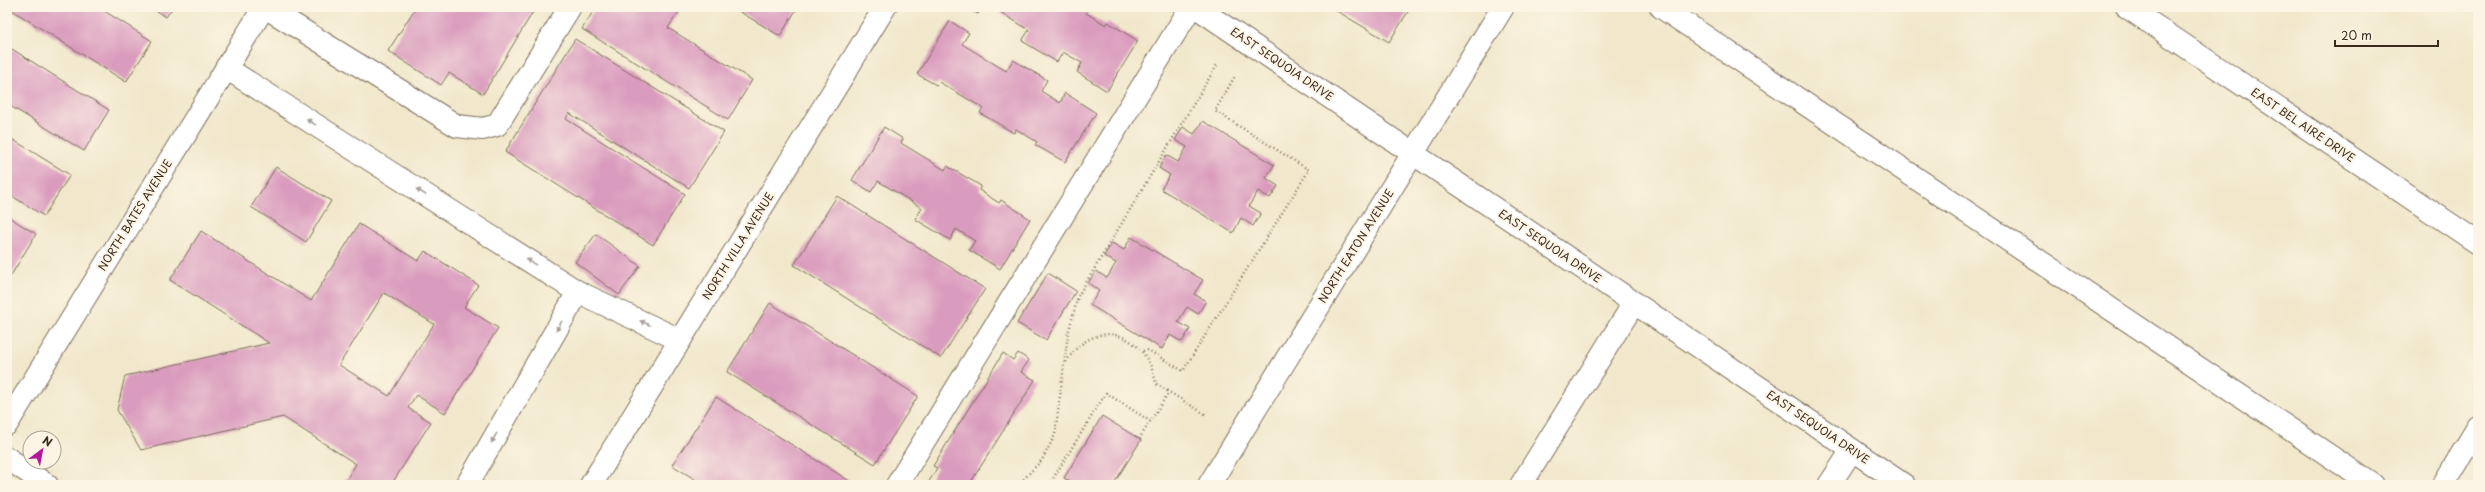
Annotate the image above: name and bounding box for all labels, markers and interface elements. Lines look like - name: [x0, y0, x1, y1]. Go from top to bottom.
- scale bar: [2335, 22, 2438, 48]
- street label: EAST SEQUOIA DRIVE: [1227, 23, 1337, 105]
- text: 20 m: [2341, 26, 2372, 44]
- street label: EAST BEL AIRE DRIVE: [2248, 83, 2359, 166]
- one-way arrow: [306, 118, 316, 126]
- street label: NORTH BATES AVENUE: [93, 155, 176, 274]
- street label: NORTH EATON AVENUE: [1314, 185, 1398, 306]
- one-way arrow: [416, 188, 426, 196]
- street label: NORTH VILLA AVENUE: [698, 189, 778, 303]
- street label: EAST SEQUOIA DRIVE: [1495, 205, 1605, 287]
- one-way arrow: [525, 258, 537, 265]
- one-way arrow: [555, 320, 562, 332]
- one-way arrow: [639, 320, 650, 326]
- street label: EAST SEQUOIA DRIVE: [1763, 386, 1873, 468]
- north arrow: [22, 430, 62, 470]
- text: N: [39, 432, 56, 451]
- one-way arrow: [490, 432, 497, 444]

